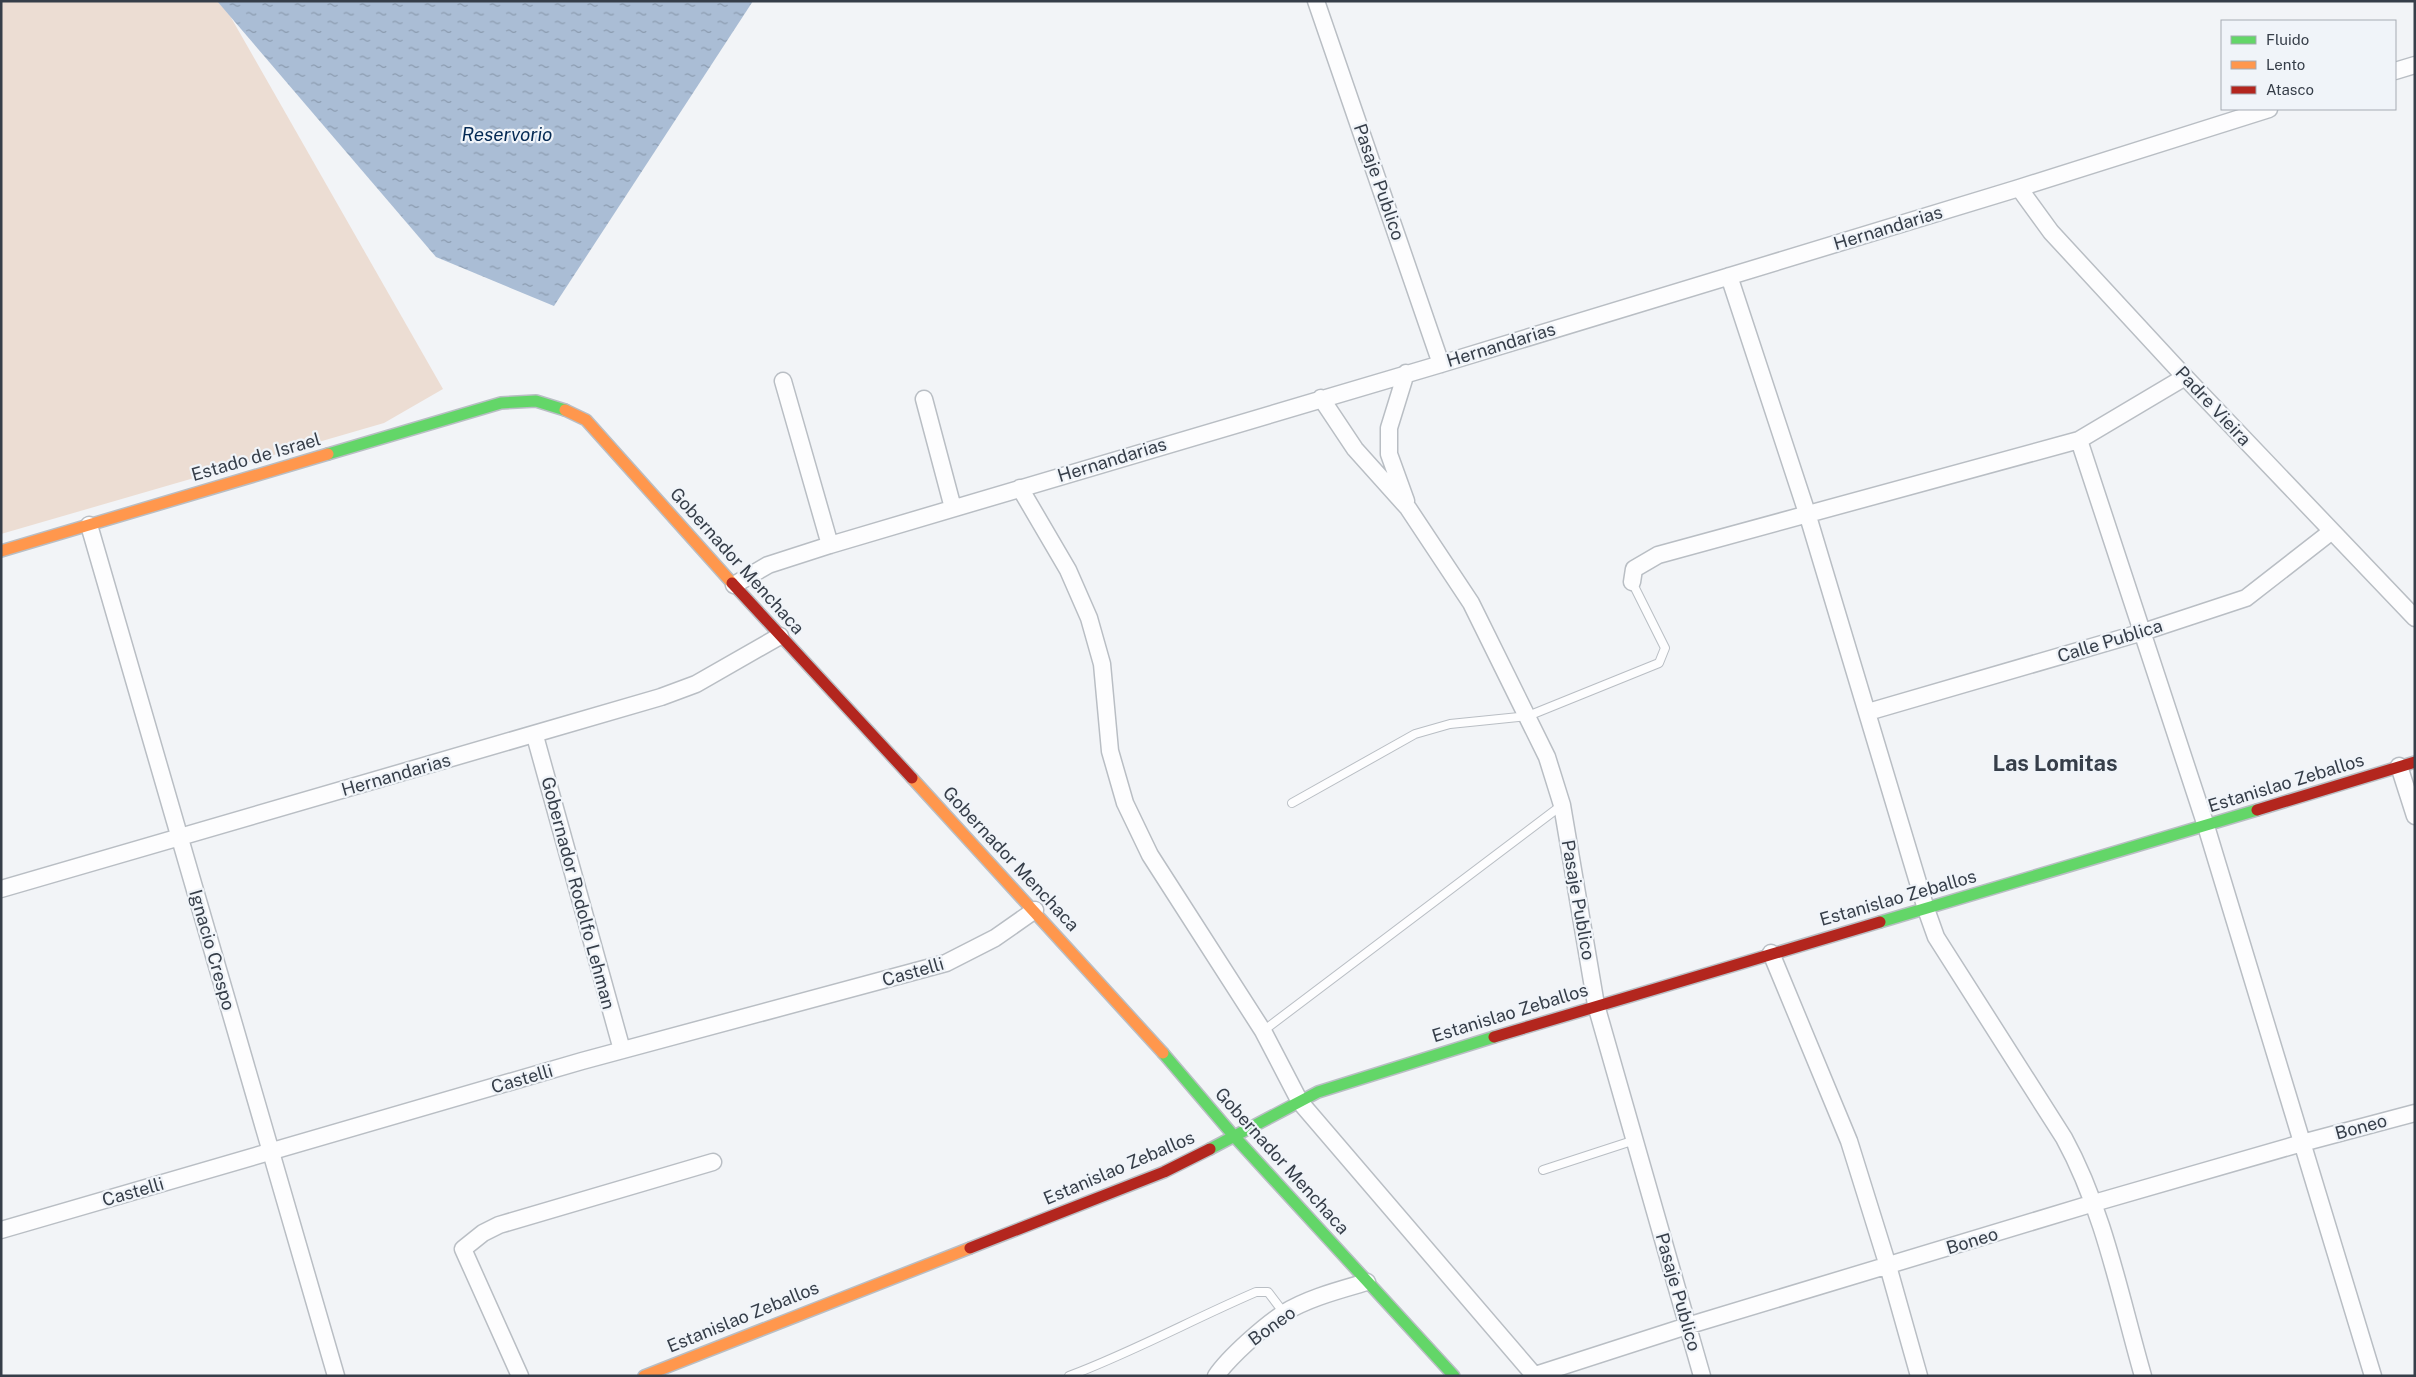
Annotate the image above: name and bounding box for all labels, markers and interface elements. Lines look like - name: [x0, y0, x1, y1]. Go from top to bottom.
- legend: [2221, 20, 2396, 110]
- text: Fluido: [2266, 31, 2309, 48]
- text: Lento: [2266, 56, 2305, 73]
- text: Atasco: [2266, 81, 2314, 98]
- street label: Pasaje Publico: [1350, 121, 1409, 243]
- water label: Reservorio: [462, 123, 552, 145]
- street label: Hernandarias: [1831, 201, 1945, 254]
- street label: Hernandarias: [1444, 318, 1558, 371]
- street label: Padre Vieira: [2171, 362, 2255, 450]
- street label: Estado de Israel: [189, 428, 323, 485]
- street label: Hernandarias: [1055, 433, 1169, 486]
- street label: Gobernador Menchaca: [666, 483, 809, 638]
- street label: Calle Publica: [2055, 615, 2165, 666]
- street label: Hernandarias: [339, 749, 453, 800]
- street label: Estanislao Zeballos: [2205, 749, 2366, 816]
- district label: Las Lomitas: [1992, 750, 2118, 776]
- street label: Gobernador Rodolfo Lehman: [537, 774, 620, 1011]
- street label: Gobernador Menchaca: [939, 782, 1084, 935]
- street label: Pasaje Publico: [1558, 838, 1599, 962]
- street label: Estanislao Zeballos: [1817, 865, 1979, 930]
- street label: Ignacio Crespo: [185, 887, 240, 1013]
- street label: Castelli: [880, 953, 946, 990]
- street label: Estanislao Zeballos: [1429, 979, 1590, 1046]
- street label: Castelli: [489, 1060, 555, 1097]
- street label: Gobernador Menchaca: [1211, 1083, 1354, 1238]
- street label: Boneo: [2333, 1110, 2389, 1144]
- street label: Estanislao Zeballos: [1040, 1126, 1197, 1209]
- street label: Castelli: [100, 1173, 166, 1210]
- street label: Boneo: [1943, 1223, 2000, 1258]
- street label: Pasaje Publico: [1652, 1230, 1705, 1353]
- street label: Estanislao Zeballos: [664, 1276, 822, 1357]
- street label: Boneo: [1244, 1302, 1299, 1350]

